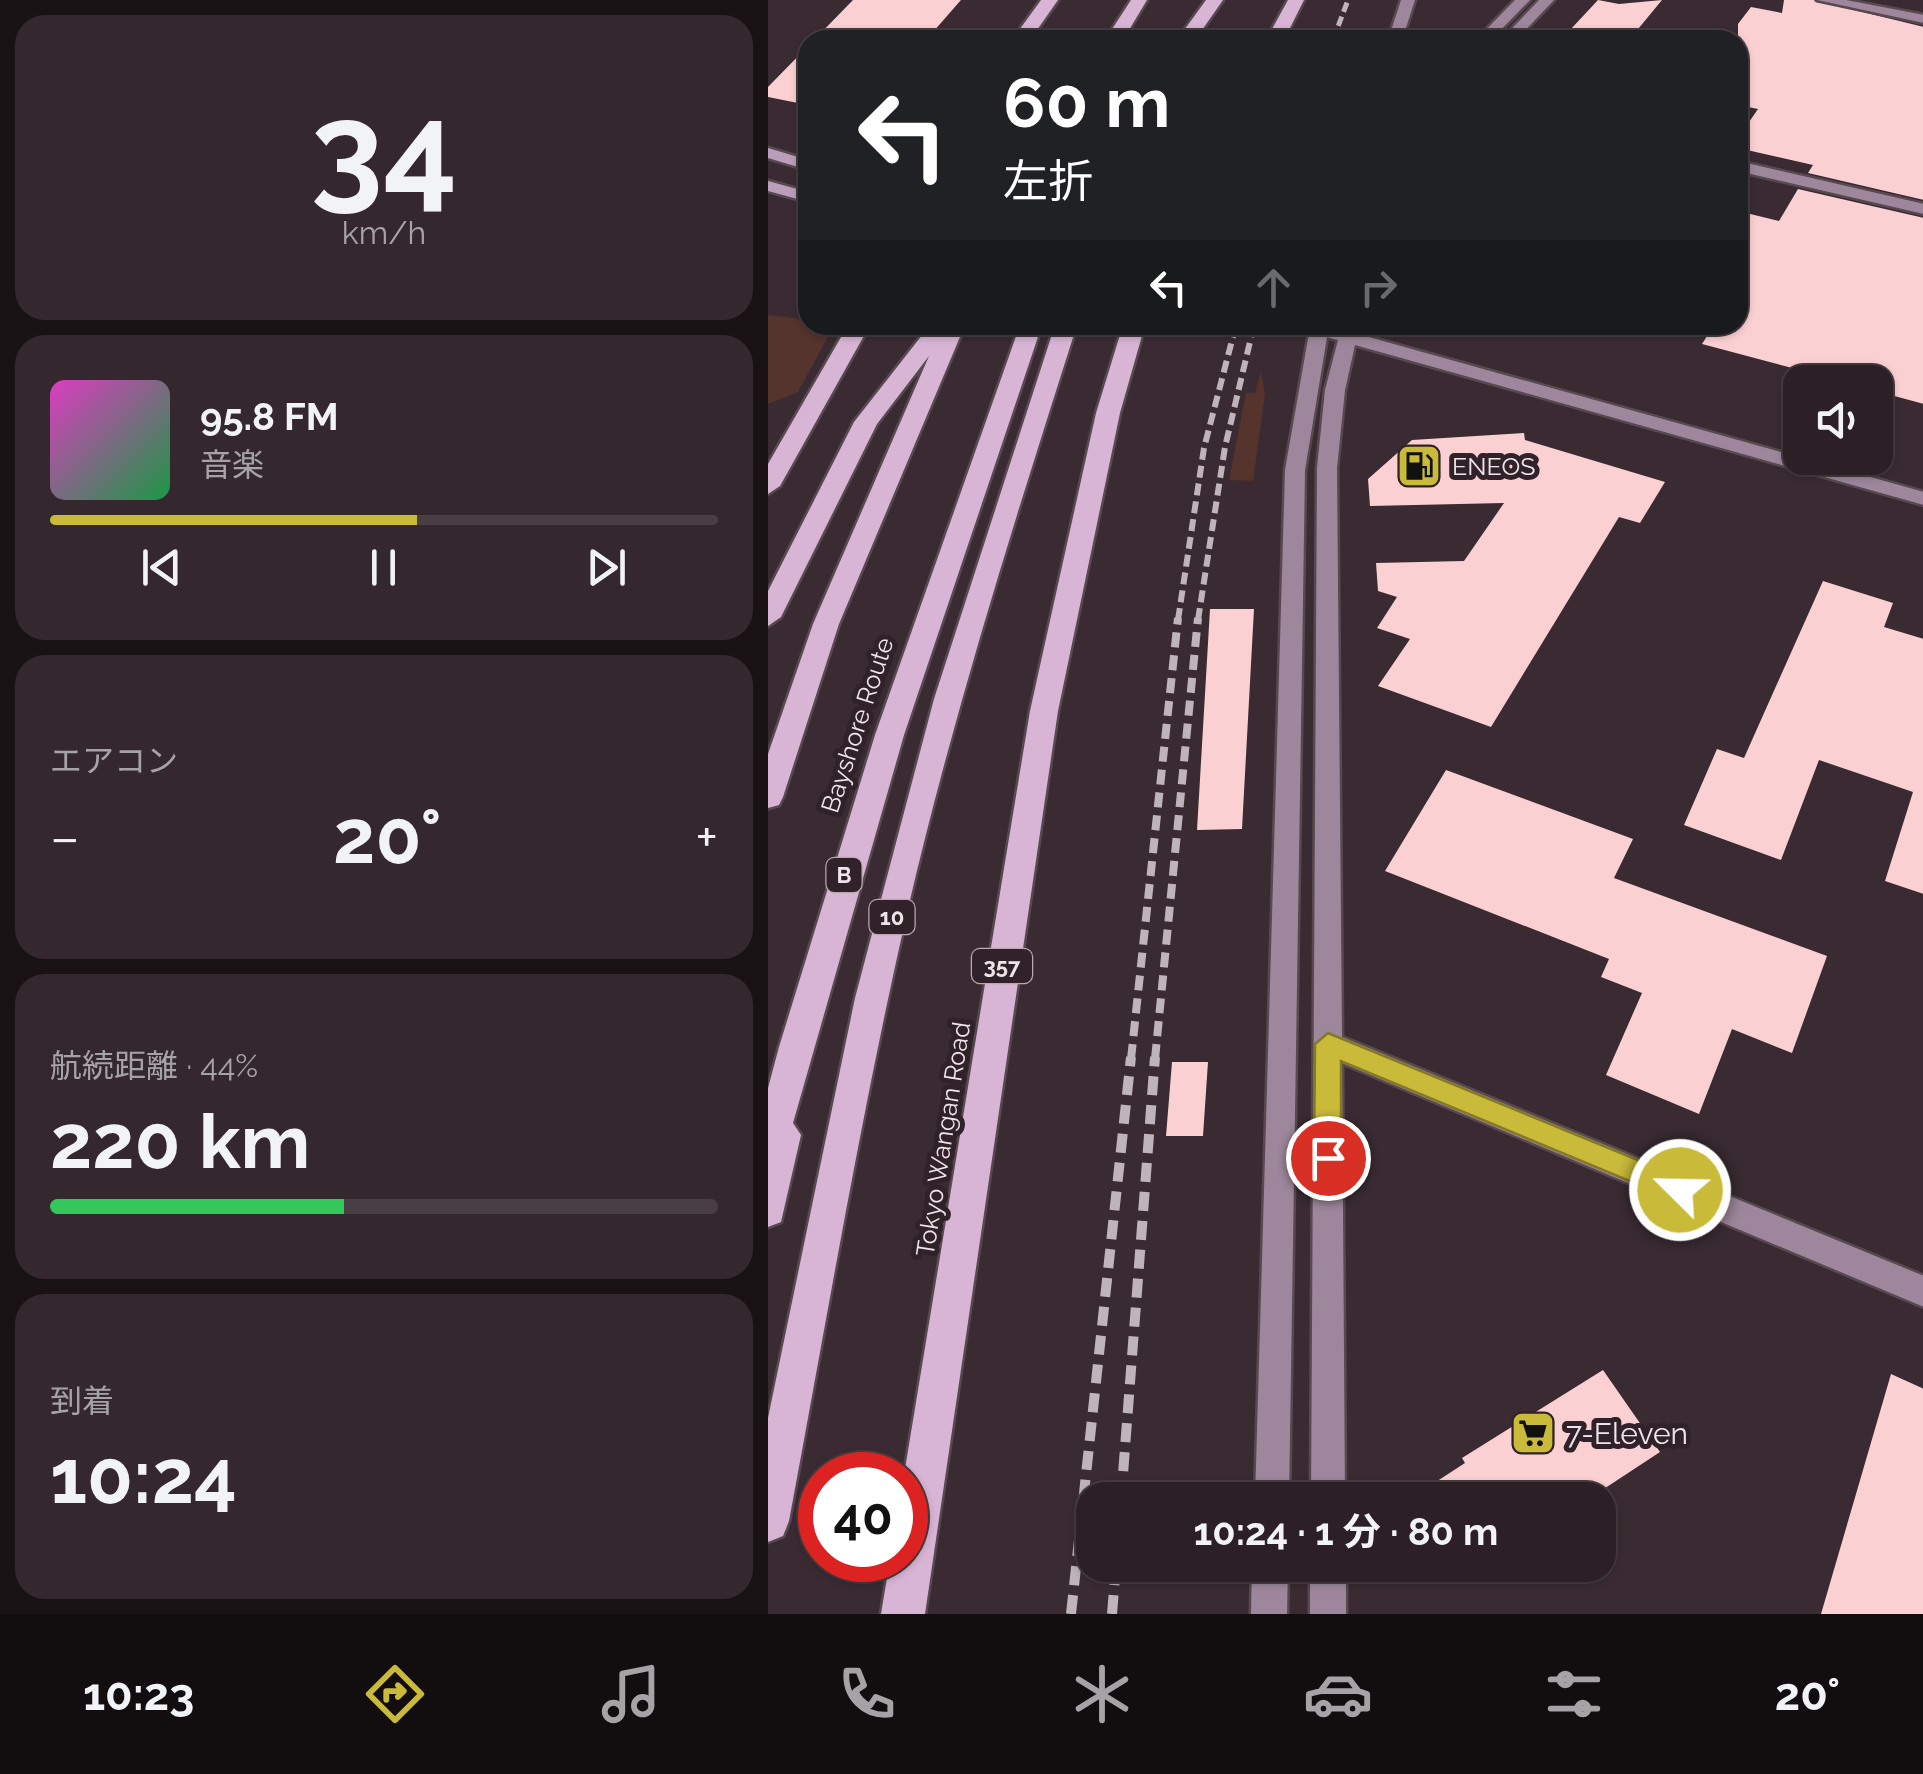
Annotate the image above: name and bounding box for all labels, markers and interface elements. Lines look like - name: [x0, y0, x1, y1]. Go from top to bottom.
- text: 60 m: [1003, 61, 1170, 143]
- icon: left: [838, 70, 968, 200]
- text: 34: [311, 73, 457, 225]
- text: 左折: [1003, 155, 1093, 208]
- text: km/h: [342, 214, 426, 251]
- icon: left: [1141, 260, 1196, 315]
- icon: ahead: [1246, 260, 1301, 315]
- icon: right: [1351, 260, 1406, 315]
- map controls: [1783, 365, 1893, 475]
- button: sound: [1783, 365, 1893, 475]
- text: 95.8 FM: [200, 394, 339, 439]
- fuel station icon: ENEOS: [1396, 443, 1442, 489]
- text: 音楽: [200, 446, 264, 483]
- place label: ENEOS: [1452, 451, 1535, 481]
- icon: previous: [134, 540, 189, 595]
- icon: pause: [356, 540, 411, 595]
- icon: next: [579, 540, 634, 595]
- street label: Bayshore Route: [815, 634, 899, 816]
- text: エアコン: [50, 742, 178, 779]
- text: 20°: [333, 792, 442, 881]
- text: −: [50, 805, 80, 870]
- text: +: [695, 805, 718, 870]
- road number: B: [826, 858, 862, 892]
- road number: 10: [870, 900, 914, 934]
- road number: 357: [972, 949, 1032, 983]
- street label: Tokyo Wangan Road: [910, 1020, 976, 1258]
- text: 航続距離 · 44%: [50, 1047, 258, 1084]
- text: 220 km: [50, 1097, 310, 1186]
- pin: [1286, 1116, 1371, 1201]
- icon: arrive: [1301, 1131, 1356, 1186]
- position arrow: [1628, 1138, 1732, 1242]
- text: 到着: [50, 1382, 114, 1419]
- supermarket icon: 7-Eleven: [1510, 1410, 1556, 1456]
- place label: 7-Eleven: [1566, 1416, 1688, 1451]
- text: 10:24: [50, 1432, 237, 1521]
- speed limit sign: 40: [798, 1452, 928, 1582]
- text: 10:24 · 1 分 · 80 m: [1194, 1509, 1498, 1554]
- icon: directions: [360, 1659, 430, 1729]
- icon: music: [596, 1659, 666, 1729]
- icon: phone: [832, 1659, 902, 1729]
- icon: climate: [1067, 1659, 1137, 1729]
- icon: car: [1303, 1659, 1373, 1729]
- icon: filters: [1539, 1659, 1609, 1729]
- text: 10:23: [83, 1668, 194, 1721]
- text: 20°: [1775, 1668, 1840, 1721]

